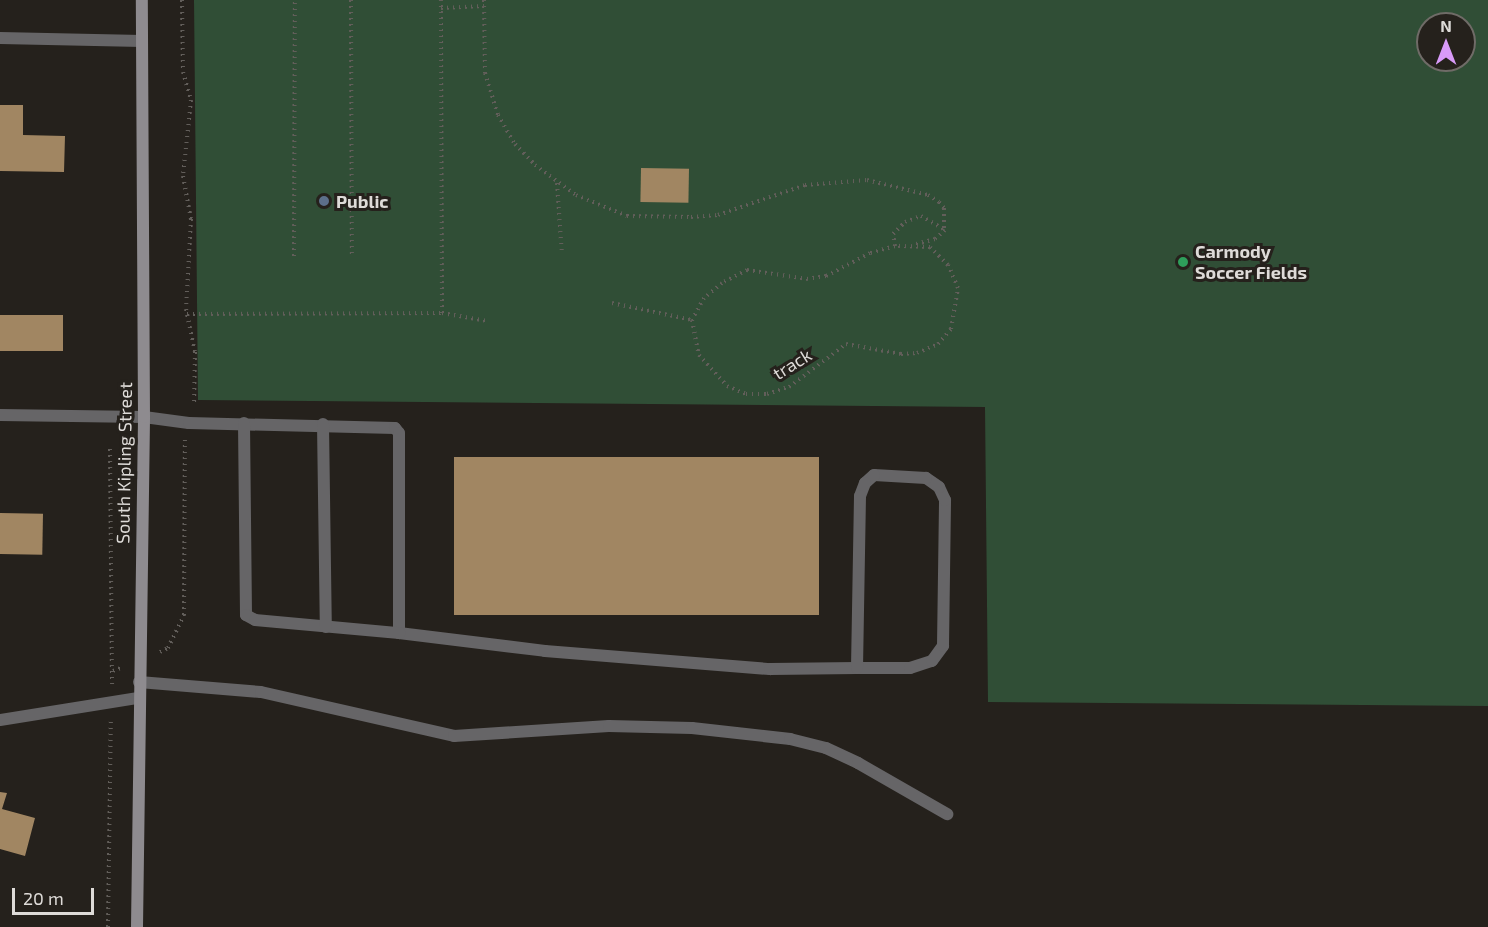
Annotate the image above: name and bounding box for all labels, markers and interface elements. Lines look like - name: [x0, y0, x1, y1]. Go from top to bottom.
- north arrow: [1416, 12, 1476, 72]
- text: N: [1440, 16, 1452, 35]
- place label: Public: [336, 190, 389, 212]
- marker: Public: [317, 194, 331, 208]
- place label: Carmody Soccer Fields: [1195, 241, 1307, 284]
- marker: Carmody Soccer Fields: [1176, 255, 1190, 269]
- street label: track: [769, 344, 815, 384]
- street label: South Kipling Street: [112, 382, 136, 544]
- scale bar: [15, 876, 98, 914]
- text: 20 m: [23, 887, 64, 909]

